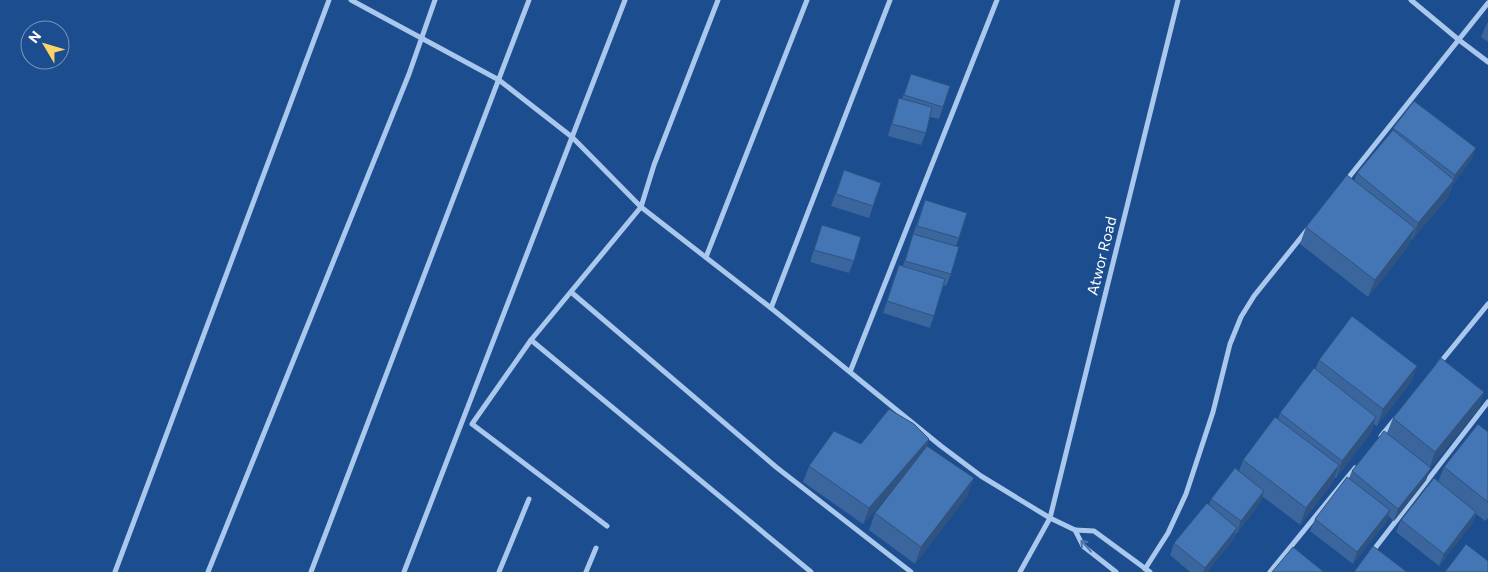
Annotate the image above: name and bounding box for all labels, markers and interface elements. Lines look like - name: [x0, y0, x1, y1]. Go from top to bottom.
- north arrow: [20, 20, 70, 70]
- text: N: [24, 27, 44, 46]
- street label: Atwor Road: [1083, 215, 1119, 297]
- one-way arrow: [1080, 540, 1092, 553]

